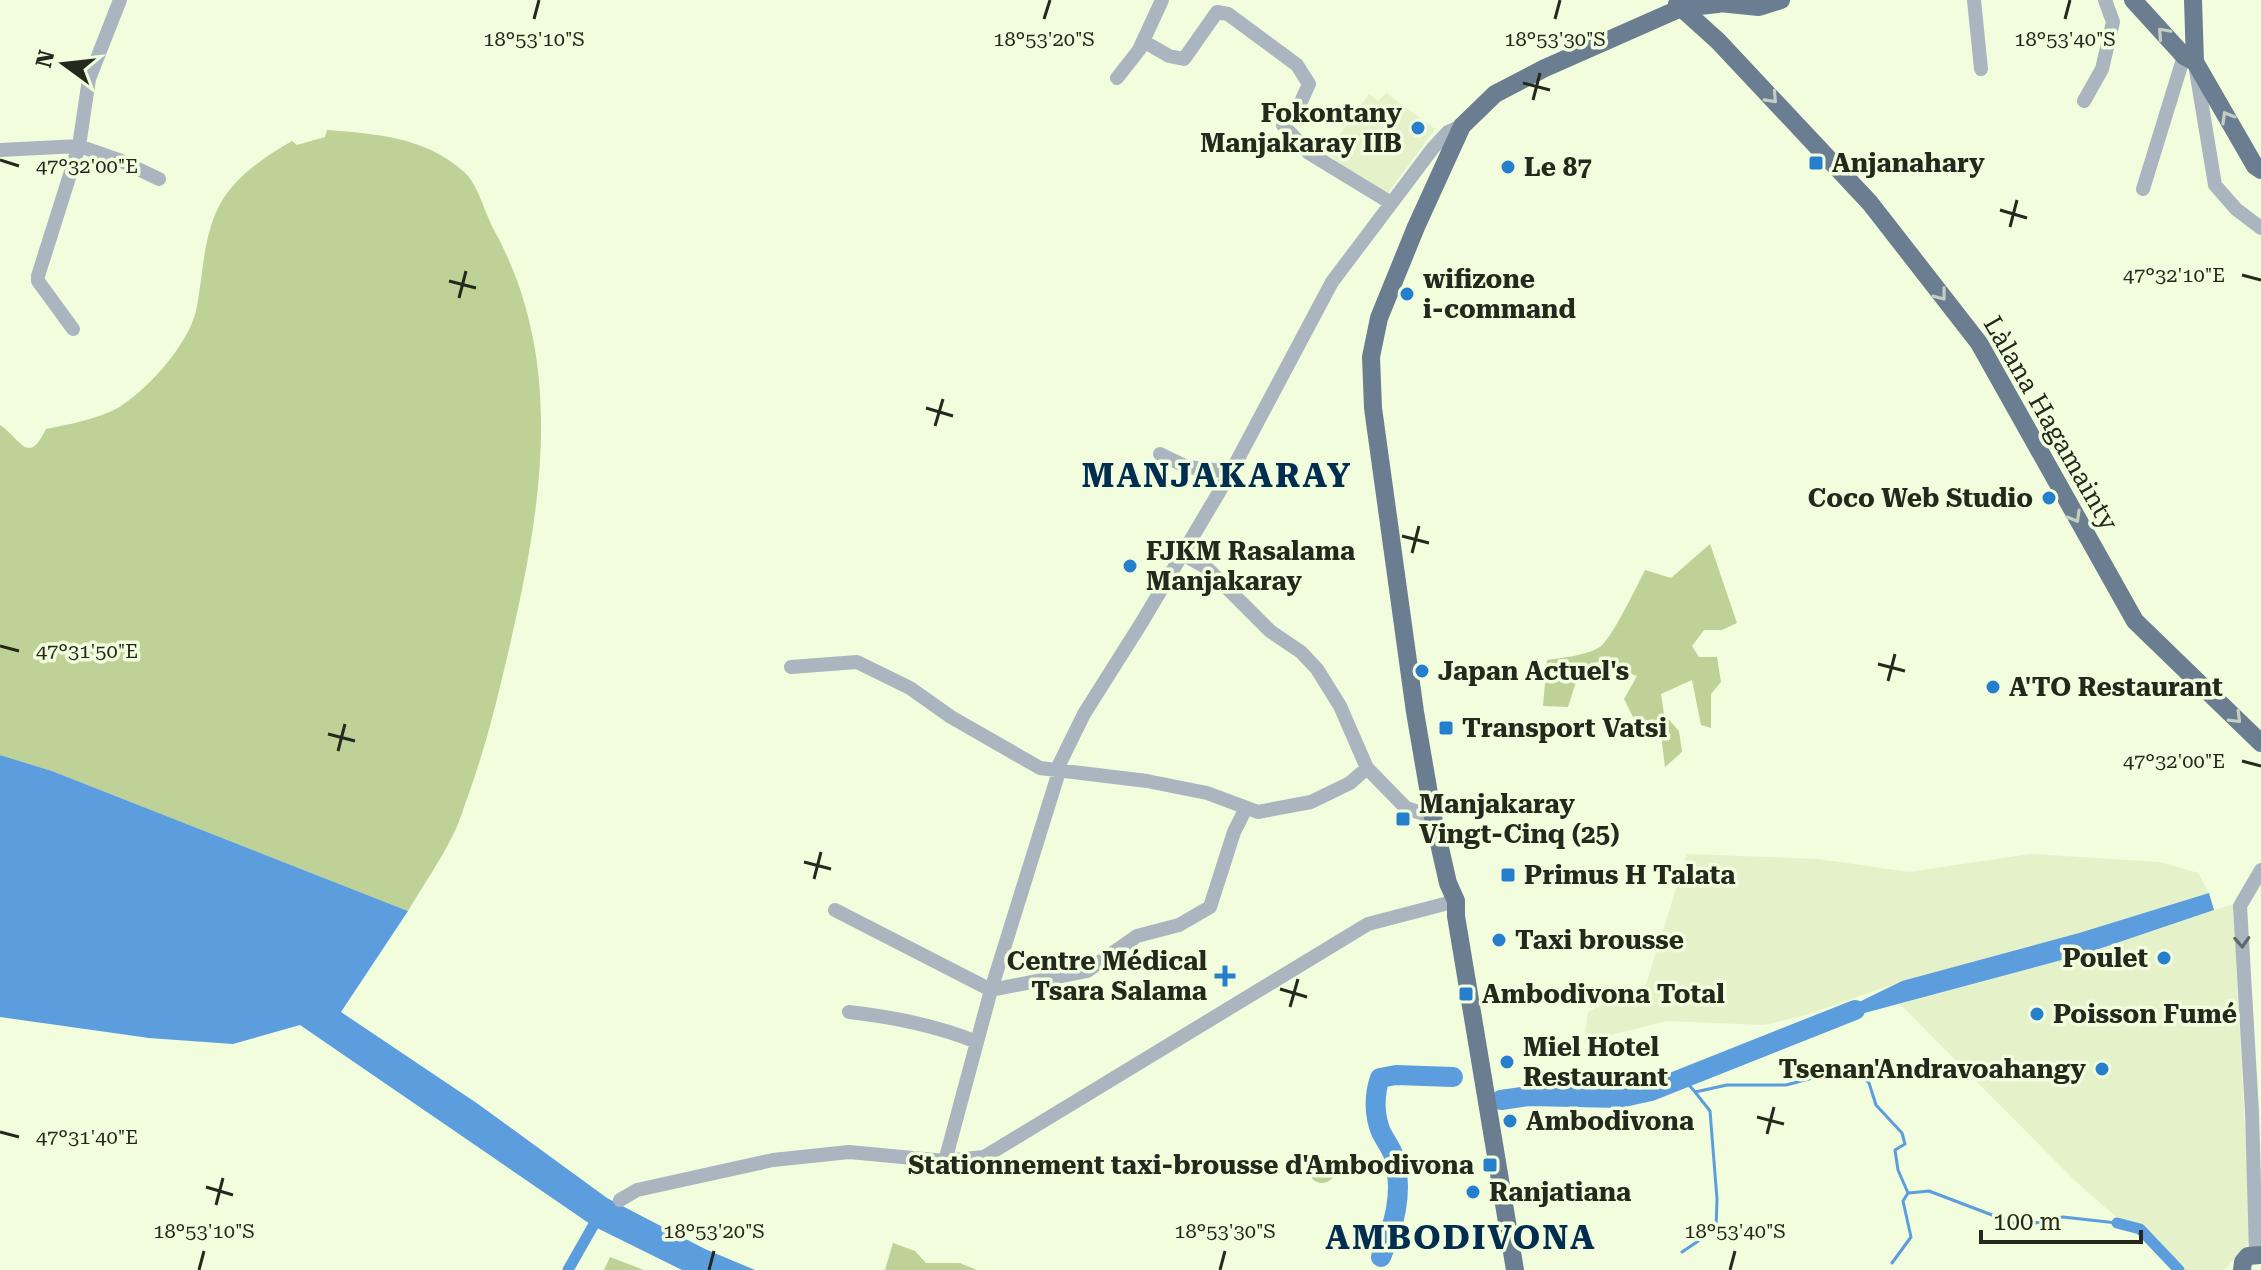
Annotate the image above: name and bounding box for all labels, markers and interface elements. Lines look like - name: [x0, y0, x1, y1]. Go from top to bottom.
- north arrow: [24, 24, 104, 104]
- text: 18°53'10"S: [483, 27, 585, 51]
- text: 18°53'20"S: [993, 27, 1095, 51]
- text: 18°53'30"S: [1504, 27, 1606, 51]
- text: 18°53'40"S: [2014, 27, 2116, 51]
- one-way arrow: [2158, 27, 2172, 42]
- text: N: [31, 47, 59, 70]
- one-way arrow: [1763, 88, 1777, 103]
- place label: Fokontany Manjakaray IIB: [1200, 98, 1402, 158]
- one-way arrow: [2221, 111, 2237, 126]
- marker: Fokontany Manjakaray IIB: [1409, 119, 1427, 137]
- place label: Anjanahary: [1832, 148, 1985, 178]
- place label: Le 87: [1524, 152, 1592, 182]
- text: 47°32'00"E: [36, 154, 138, 178]
- marker: Anjanahary: [1807, 154, 1825, 172]
- marker: Le 87: [1499, 158, 1517, 176]
- text: 47°32'10"E: [2123, 263, 2225, 287]
- place label: wifizone i-command: [1423, 264, 1576, 324]
- marker: wifizone i-command: [1398, 285, 1416, 303]
- one-way arrow: [1932, 286, 1946, 301]
- street label: Làlana Hagamainty: [1977, 311, 2125, 536]
- district label: MANJAKARAY: [1082, 455, 1352, 495]
- place label: Coco Web Studio: [1808, 483, 2033, 513]
- marker: Coco Web Studio: [2040, 489, 2058, 507]
- one-way arrow: [2065, 508, 2081, 523]
- place label: FJKM Rasalama Manjakaray: [1146, 536, 1355, 596]
- marker: FJKM Rasalama Manjakaray: [1121, 557, 1139, 575]
- text: 47°31'50"E: [36, 639, 138, 663]
- place label: Japan Actuel's: [1438, 656, 1629, 686]
- marker: Japan Actuel's: [1413, 662, 1431, 680]
- place label: A'TO Restaurant: [2009, 672, 2223, 702]
- marker: A'TO Restaurant: [1984, 678, 2002, 696]
- one-way arrow: [2227, 709, 2241, 723]
- place label: Transport Vatsi: [1462, 713, 1667, 743]
- marker: Transport Vatsi: [1437, 719, 1455, 737]
- text: 47°32'00"E: [2123, 749, 2225, 773]
- place label: Manjakaray Vingt-Cinq (25): [1419, 789, 1620, 849]
- marker: Manjakaray Vingt-Cinq (25): [1394, 810, 1412, 828]
- place label: Primus H Talata: [1524, 860, 1736, 890]
- marker: Primus H Talata: [1499, 866, 1517, 884]
- place label: Taxi brousse: [1515, 925, 1684, 955]
- marker: Taxi brousse: [1490, 931, 1508, 949]
- one-way arrow: [2234, 936, 2251, 949]
- place label: Poulet: [2062, 943, 2148, 973]
- place label: Centre Médical Tsara Salama: [1007, 946, 1207, 1006]
- marker: Poulet: [2155, 949, 2173, 967]
- marker: Centre Médical Tsara Salama: [1214, 965, 1236, 987]
- place label: Ambodivona Total: [1482, 979, 1725, 1009]
- marker: Ambodivona Total: [1457, 985, 1475, 1003]
- place label: Poisson Fumé: [2053, 999, 2237, 1029]
- marker: Poisson Fumé: [2028, 1005, 2046, 1023]
- place label: Miel Hotel Restaurant: [1523, 1032, 1668, 1092]
- marker: Miel Hotel Restaurant: [1498, 1053, 1516, 1071]
- place label: Tsenan'Andravoahangy: [1778, 1054, 2086, 1084]
- marker: Tsenan'Andravoahangy: [2093, 1060, 2111, 1078]
- place label: Ambodivona: [1526, 1106, 1694, 1136]
- marker: Ambodivona: [1501, 1112, 1519, 1130]
- text: 47°31'40"E: [36, 1125, 138, 1149]
- place label: Stationnement taxi-brousse d'Ambodivona: [908, 1150, 1474, 1180]
- marker: Stationnement taxi-brousse d'Ambodivona: [1481, 1156, 1499, 1174]
- place label: Ranjatiana: [1489, 1177, 1631, 1207]
- marker: Ranjatiana: [1464, 1183, 1482, 1201]
- scale bar: [1981, 1194, 2141, 1244]
- text: 100 m: [1993, 1208, 2061, 1236]
- district label: AMBODIVONA: [1325, 1217, 1597, 1257]
- text: 18°53'10"S: [153, 1219, 255, 1243]
- text: 18°53'20"S: [663, 1219, 765, 1243]
- text: 18°53'30"S: [1174, 1219, 1276, 1243]
- text: 18°53'40"S: [1684, 1219, 1786, 1243]

